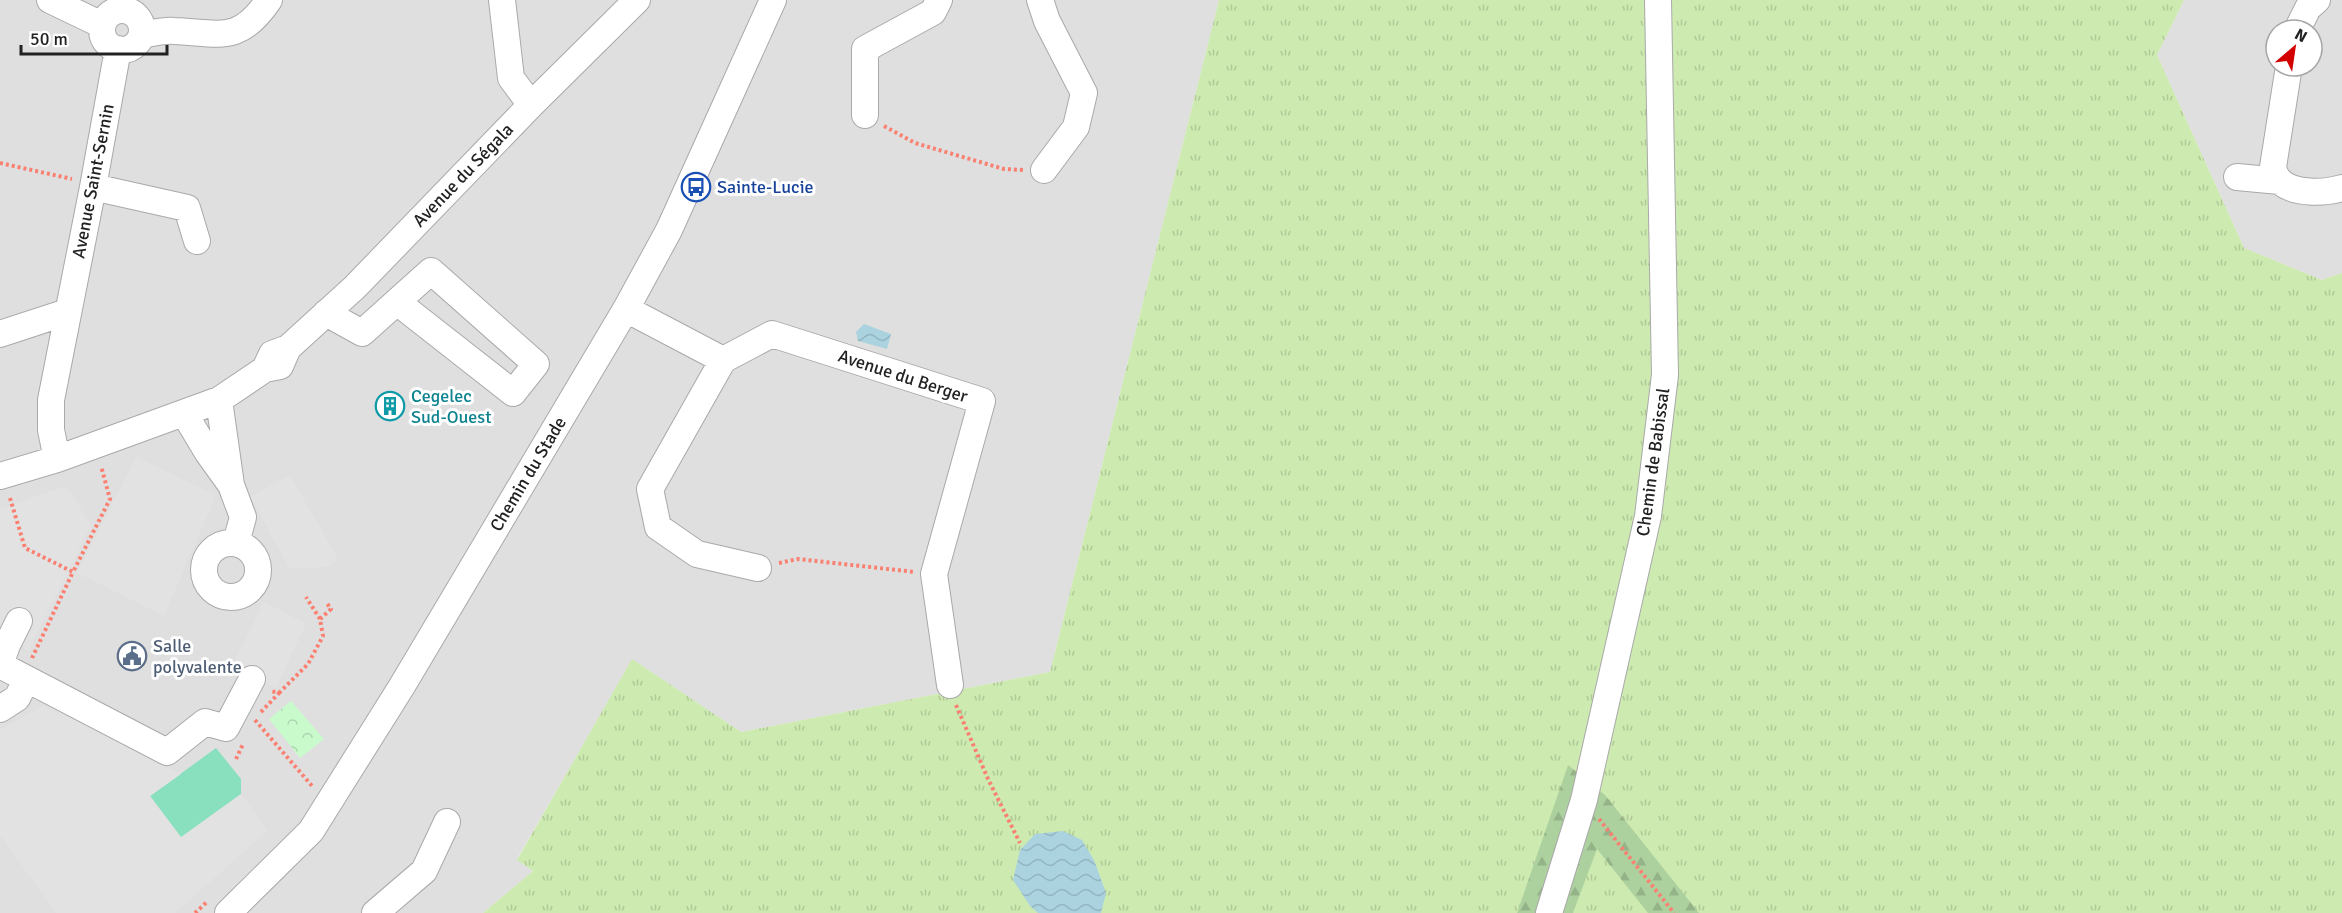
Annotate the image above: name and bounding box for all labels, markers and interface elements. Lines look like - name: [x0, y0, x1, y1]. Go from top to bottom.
- scale bar: [21, 18, 166, 56]
- north arrow: [2264, 18, 2324, 78]
- text: N: [2291, 24, 2311, 47]
- text: 50 m: [30, 28, 68, 50]
- street label: Avenue Saint-Sernin: [67, 102, 119, 260]
- street label: Avenue du Ségala: [408, 119, 518, 231]
- bus stop icon: Sainte-Lucie: [680, 171, 712, 203]
- place label: Sainte-Lucie: [717, 176, 814, 198]
- street label: Avenue du Berger: [835, 345, 971, 407]
- place label: Cegelec Sud-Ouest: [411, 385, 492, 428]
- street label: Chemin de Babissal: [1632, 386, 1674, 538]
- building icon: Cegelec Sud-Ouest: [374, 390, 406, 422]
- street label: Chemin du Stade: [485, 413, 571, 535]
- place label: Salle polyvalente: [153, 635, 242, 678]
- public building icon: Salle polyvalente: [116, 640, 148, 672]

